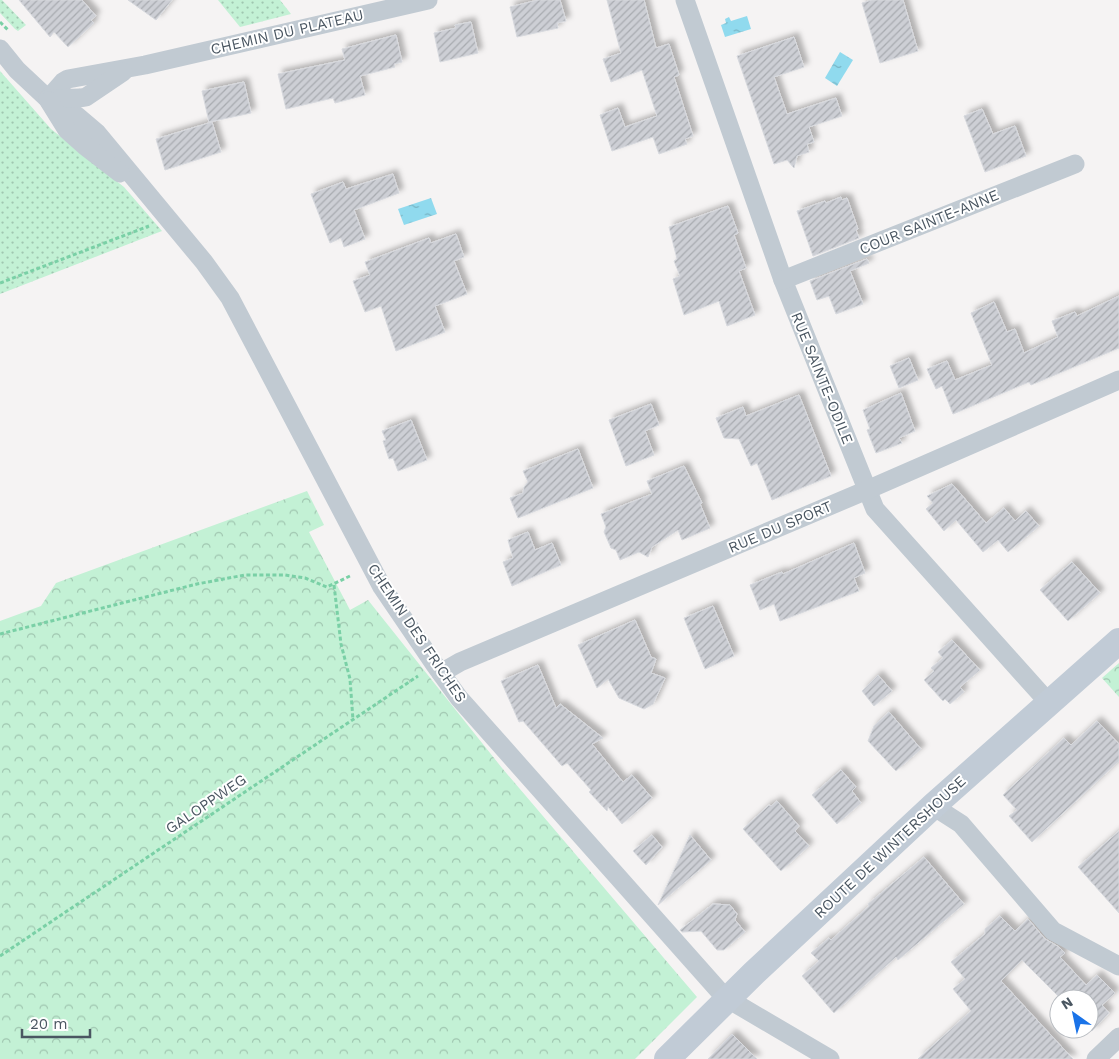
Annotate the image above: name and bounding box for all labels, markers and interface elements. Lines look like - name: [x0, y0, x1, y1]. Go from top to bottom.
- street label: CHEMIN DU PLATEAU: [209, 6, 365, 58]
- street label: COUR SAINTE-ANNE: [857, 186, 1001, 258]
- street label: RUE SAINTE-ODILE: [787, 309, 857, 447]
- street label: RUE DU SPORT: [726, 497, 834, 557]
- street label: CHEMIN DES FRICHES: [364, 560, 470, 706]
- street label: GALOPPWEG: [162, 770, 250, 838]
- street label: ROUTE DE WINTERSHOUSE: [810, 772, 970, 922]
- north arrow: [1049, 989, 1099, 1039]
- text: N: [1058, 994, 1076, 1013]
- scale bar: [22, 1006, 90, 1038]
- text: 20 m: [30, 1015, 68, 1033]

